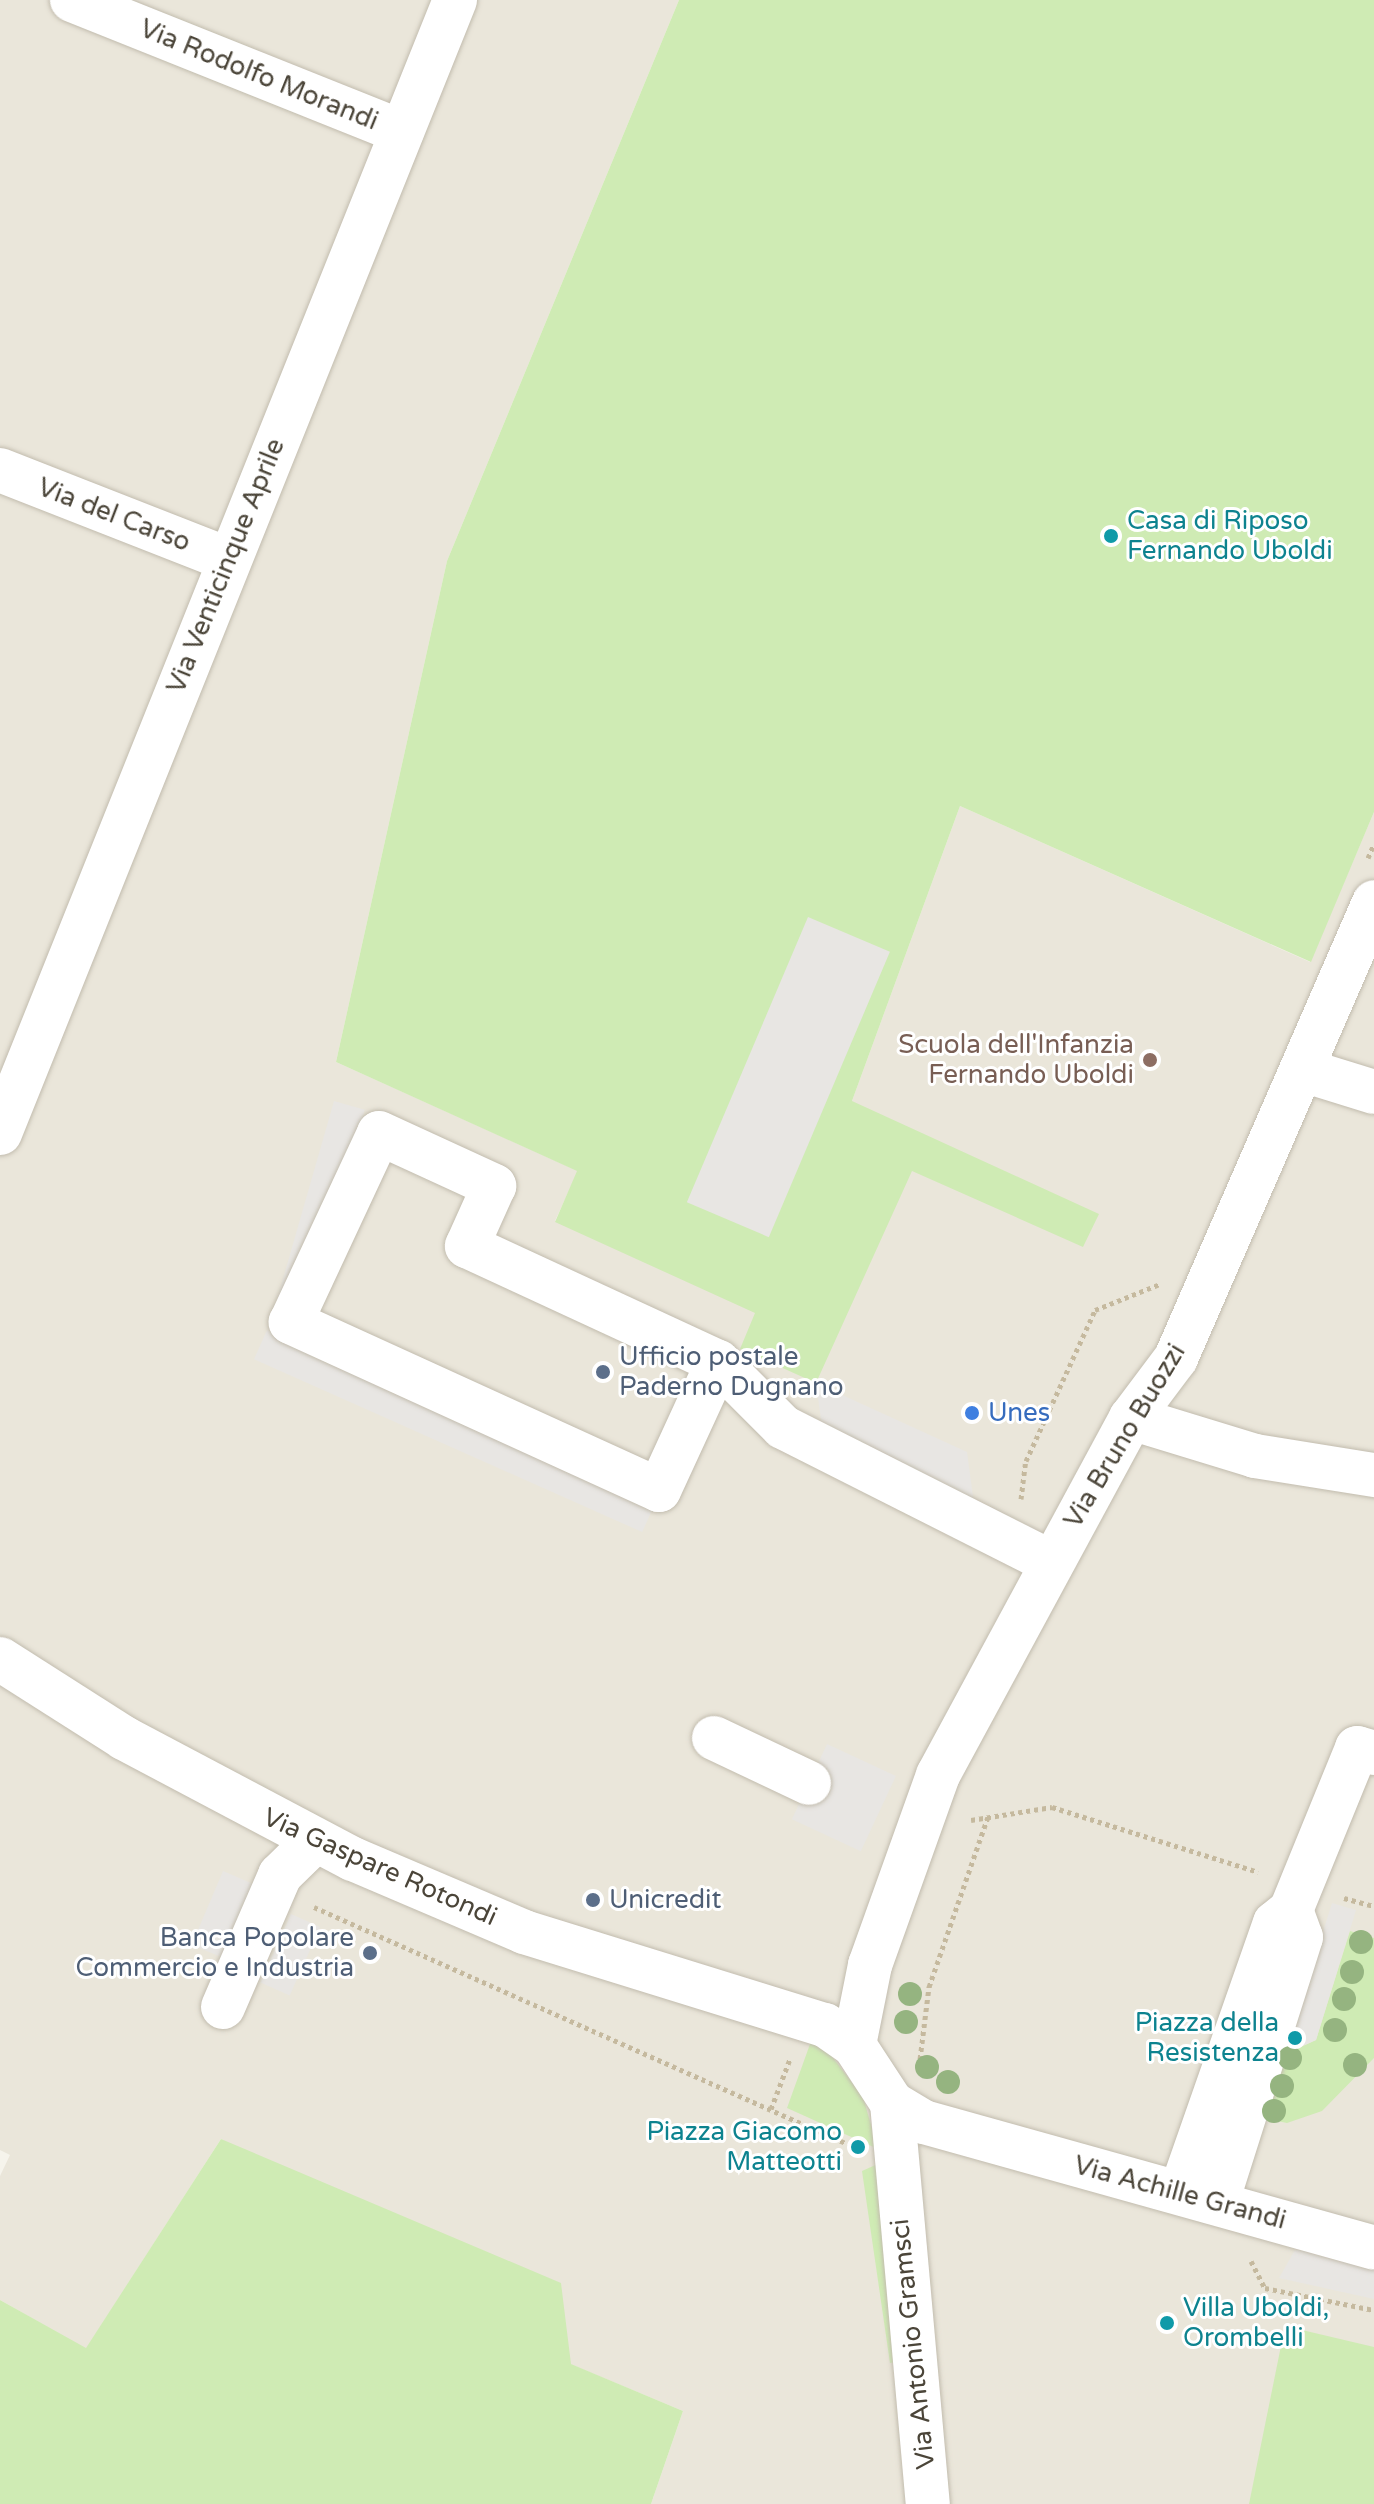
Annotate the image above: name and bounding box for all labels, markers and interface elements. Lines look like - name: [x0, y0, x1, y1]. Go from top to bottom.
- street label: Via Rodolfo Morandi: [135, 13, 383, 137]
- street label: Via Venticinque Aprile: [161, 434, 291, 698]
- street label: Via del Carso: [33, 472, 195, 558]
- place label: Casa di Riposo Fernando Uboldi: [1127, 505, 1333, 566]
- marker: Casa di Riposo Fernando Uboldi: [1102, 527, 1120, 545]
- place label: Scuola dell'Infanzia Fernando Uboldi: [898, 1029, 1134, 1090]
- marker: Scuola dell'Infanzia Fernando Uboldi: [1141, 1051, 1159, 1069]
- street label: Via Bruno Buozzi: [1058, 1338, 1192, 1534]
- place label: Ufficio postale Paderno Dugnano: [619, 1341, 844, 1402]
- marker: Ufficio postale Paderno Dugnano: [594, 1363, 612, 1381]
- place label: Unes: [988, 1397, 1050, 1429]
- marker: Unes: [963, 1404, 981, 1422]
- street label: Via Gaspare Rotondi: [258, 1801, 502, 1933]
- place label: Unicredit: [609, 1884, 722, 1916]
- marker: Unicredit: [584, 1891, 602, 1909]
- place label: Banca Popolare Commercio e Industria: [76, 1922, 354, 1984]
- marker: Banca Popolare Commercio e Industria: [361, 1944, 379, 1962]
- place label: Piazza della Resistenza: [1135, 2007, 1279, 2068]
- marker: Piazza della Resistenza: [1286, 2029, 1304, 2047]
- place label: Piazza Giacomo Matteotti: [646, 2116, 842, 2178]
- marker: Piazza Giacomo Matteotti: [849, 2138, 867, 2156]
- street label: Via Achille Grandi: [1071, 2150, 1289, 2236]
- street label: Via Antonio Gramsci: [884, 2217, 942, 2471]
- place label: Villa Uboldi, Orombelli: [1183, 2292, 1329, 2354]
- marker: Villa Uboldi, Orombelli: [1158, 2314, 1176, 2332]

